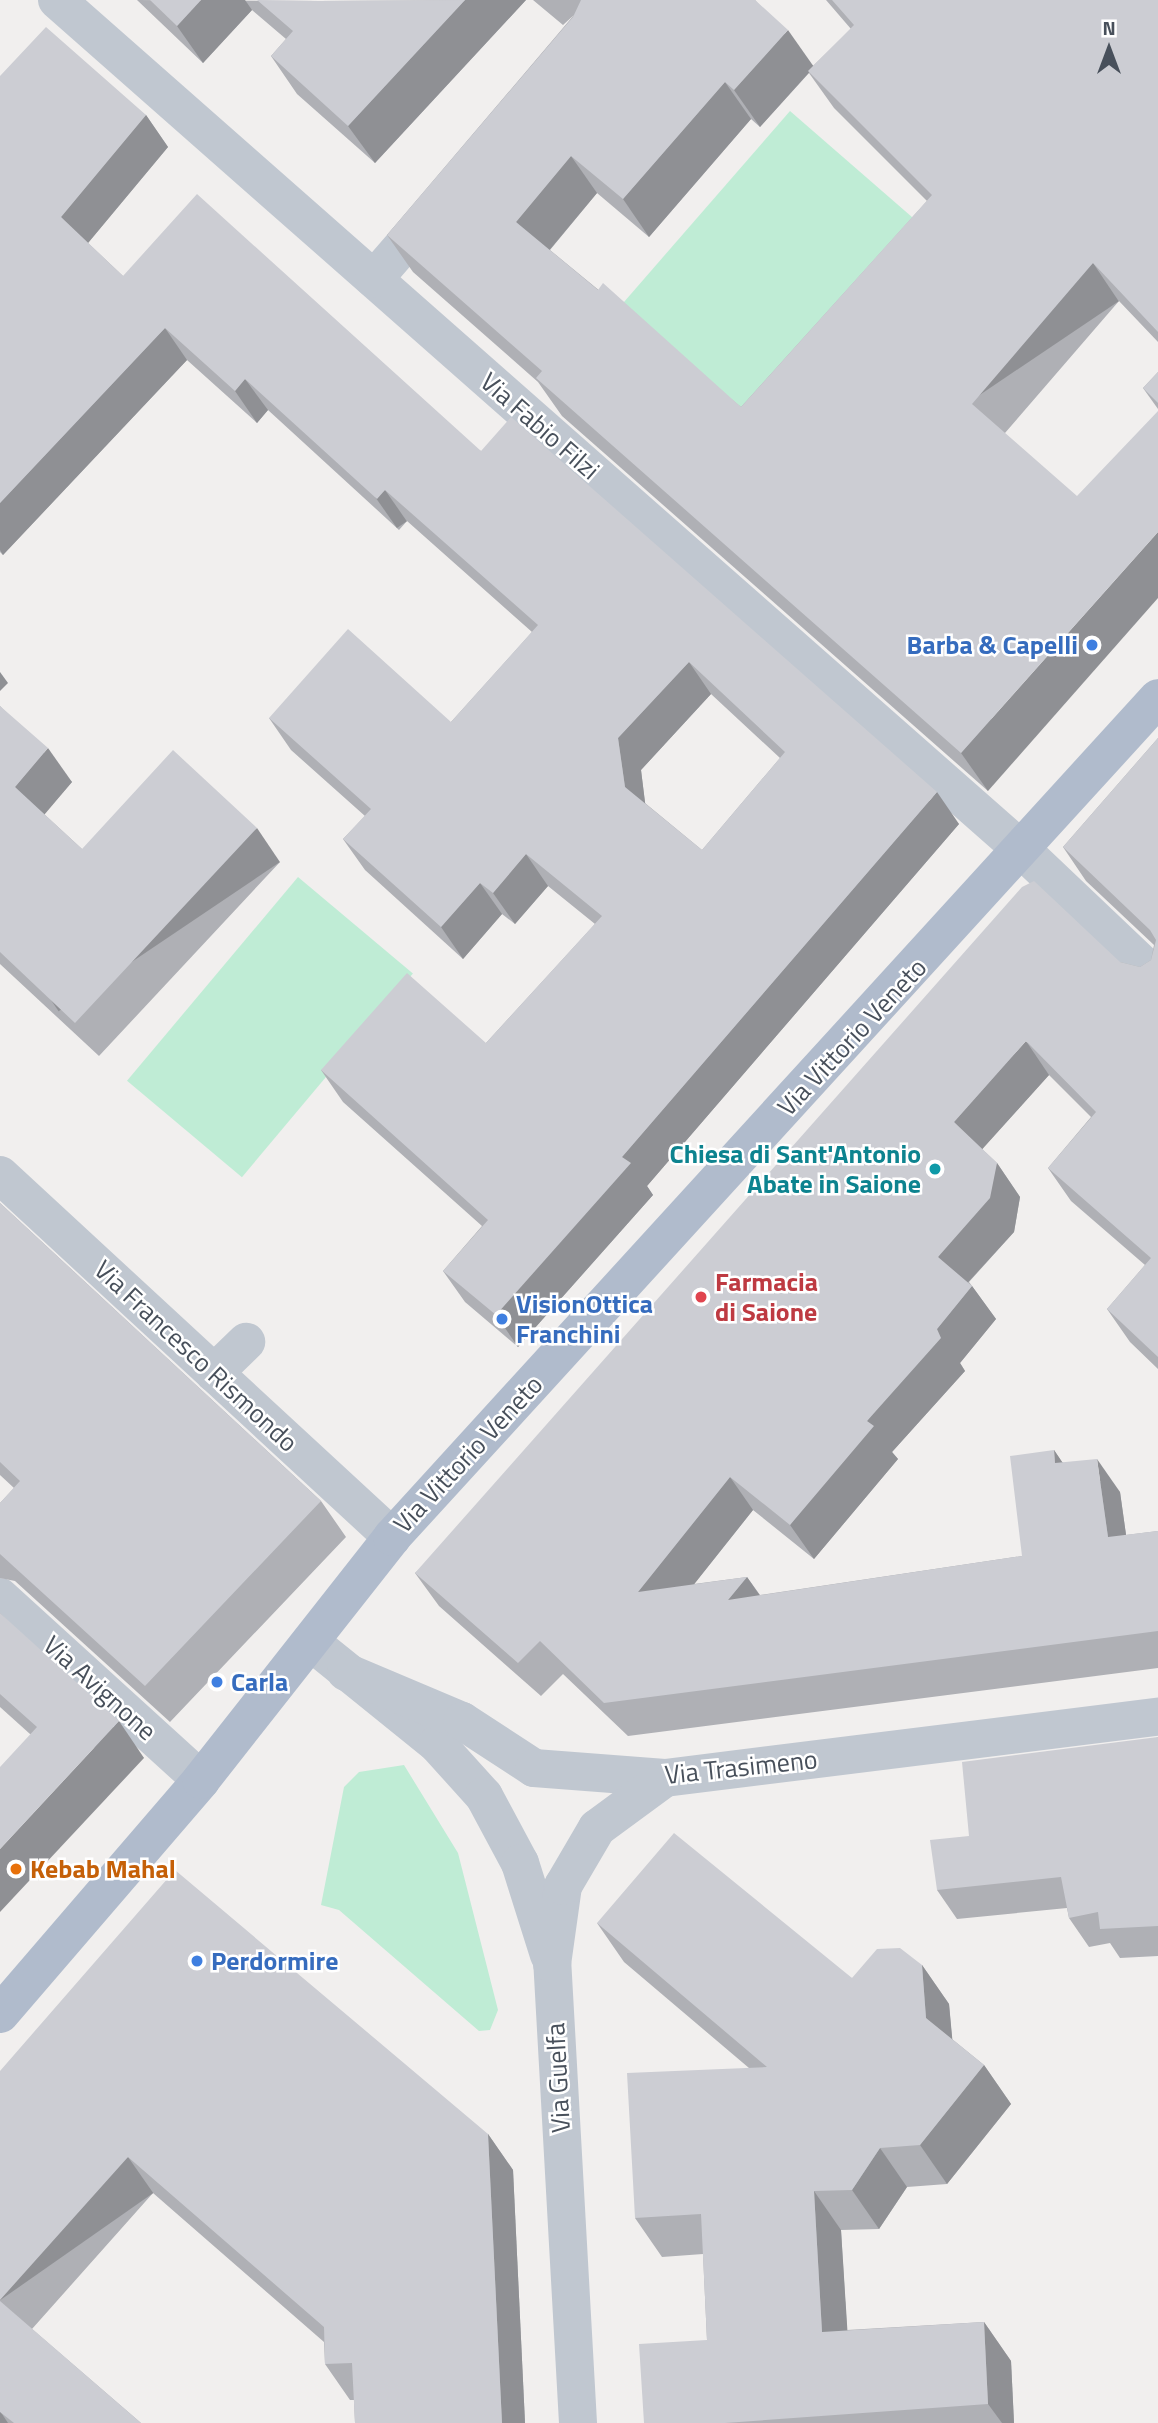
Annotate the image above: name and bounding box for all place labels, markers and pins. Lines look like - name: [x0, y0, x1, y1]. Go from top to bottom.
- place label: Barba & Capelli: [907, 629, 1078, 661]
- marker: Barba & Capelli: [1084, 637, 1100, 653]
- place label: Chiesa di Sant'Antonio Abate in Saione: [670, 1138, 921, 1200]
- marker: Chiesa di Sant'Antonio Abate in Saione: [927, 1161, 943, 1177]
- place label: Farmacia di Saione: [715, 1266, 818, 1328]
- place label: VisionOttica Franchini: [516, 1288, 653, 1350]
- marker: Farmacia di Saione: [693, 1289, 709, 1305]
- marker: VisionOttica Franchini: [494, 1311, 510, 1327]
- place label: Carla: [231, 1666, 288, 1698]
- marker: Carla: [209, 1674, 225, 1690]
- place label: Kebab Mahal: [30, 1853, 176, 1885]
- marker: Kebab Mahal: [8, 1861, 24, 1877]
- place label: Perdormire: [211, 1945, 338, 1977]
- marker: Perdormire: [189, 1953, 205, 1969]

